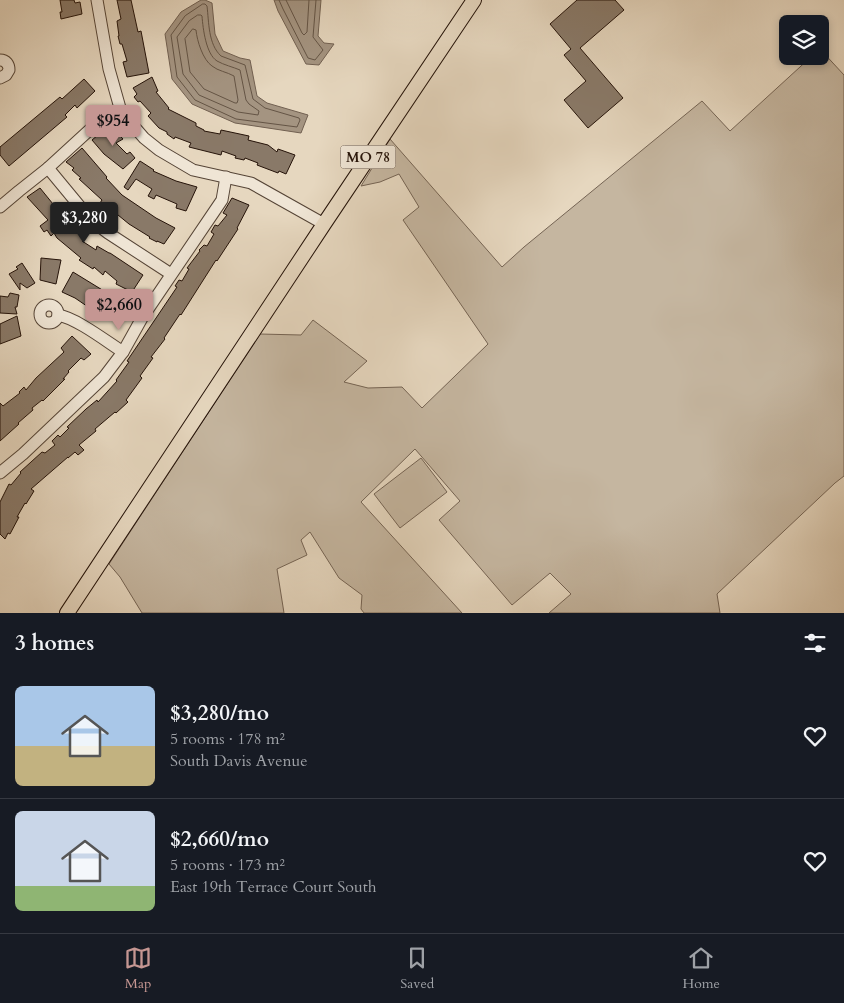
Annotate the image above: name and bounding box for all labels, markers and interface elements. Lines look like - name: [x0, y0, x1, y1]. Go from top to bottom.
- map controls: [779, 15, 829, 65]
- button: layers: [779, 15, 829, 65]
- pin: $954: [83, 104, 143, 147]
- text: $954: [97, 110, 129, 132]
- road number: MO 78: [340, 146, 396, 168]
- pin: $3,280: [43, 202, 125, 244]
- text: $3,280: [61, 207, 107, 229]
- pin: $2,660: [78, 288, 160, 331]
- text: $2,660: [96, 294, 142, 316]
- text: 3 homes: [15, 629, 94, 658]
- icon: filters: [801, 629, 829, 657]
- text: $3,280/mo: [170, 699, 269, 728]
- icon: home: [55, 706, 115, 766]
- icon: heart: [801, 722, 829, 750]
- text: 5 rooms · 178 m²: [170, 728, 285, 750]
- text: South Davis Avenue: [170, 750, 308, 772]
- text: $2,660/mo: [170, 825, 269, 854]
- icon: home: [55, 831, 115, 891]
- icon: heart: [801, 847, 829, 875]
- text: 5 rooms · 173 m²: [170, 854, 285, 876]
- text: East 19th Terrace Court South: [170, 876, 377, 898]
- tab: Map: [124, 944, 152, 993]
- tab: Saved: [400, 944, 434, 993]
- tab: Home: [682, 944, 720, 993]

